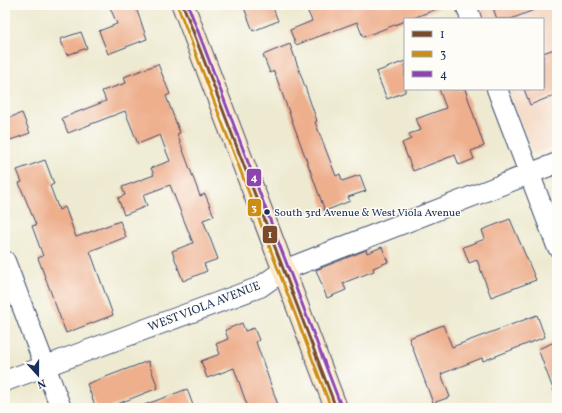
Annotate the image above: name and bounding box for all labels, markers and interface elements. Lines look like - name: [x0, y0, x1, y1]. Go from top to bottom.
- legend: [404, 18, 544, 90]
- text: 1: [440, 27, 445, 43]
- text: 3: [440, 47, 446, 63]
- text: 4: [440, 67, 447, 83]
- line badge: 4: [246, 168, 262, 187]
- text: 4: [251, 171, 258, 186]
- line badge: 3: [247, 198, 262, 217]
- text: 3: [251, 201, 257, 216]
- place label: South 3rd Avenue & West Viola Avenue: [274, 206, 460, 221]
- marker: South 3rd Avenue & West Viola Avenue: [262, 207, 272, 217]
- line badge: 1: [262, 225, 278, 244]
- text: 1: [268, 228, 272, 243]
- street label: WEST VIOLA AVENUE: [146, 278, 263, 336]
- north arrow: [18, 355, 58, 395]
- text: N: [35, 375, 47, 391]

